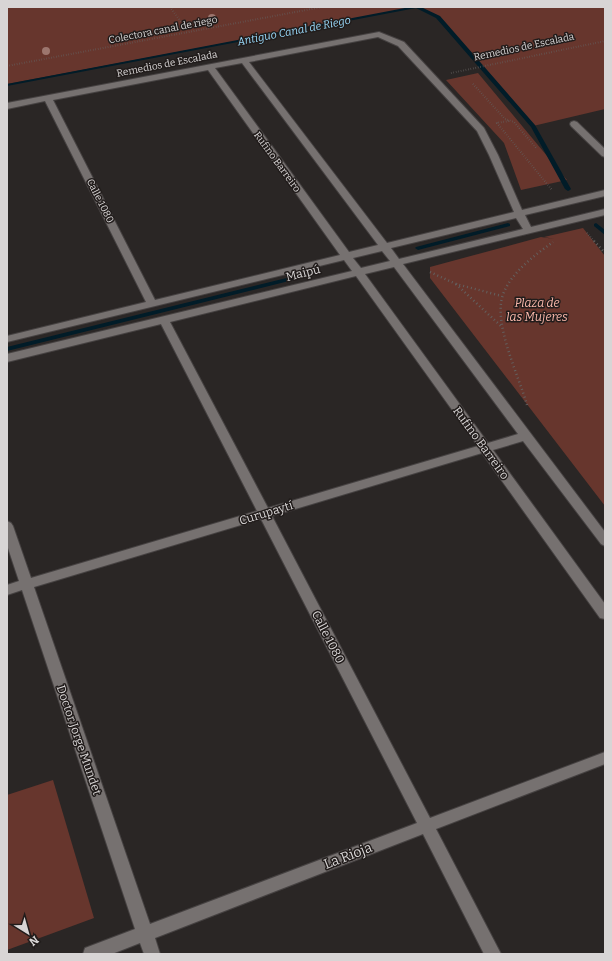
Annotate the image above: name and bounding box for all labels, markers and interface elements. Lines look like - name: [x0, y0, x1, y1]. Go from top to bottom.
- street label: Colectora canal de riego: [108, 14, 219, 46]
- water label: Antiguo Canal de Riego: [235, 14, 352, 49]
- street label: Remedios de Escalada: [473, 30, 576, 64]
- street label: Remedios de Escalada: [116, 48, 219, 80]
- street label: Rufino Barreiro: [251, 129, 303, 195]
- street label: Calle 1080: [84, 177, 116, 225]
- street label: Maipú: [284, 262, 322, 284]
- park label: Plaza de las Mujeres: [506, 296, 568, 324]
- street label: Rufino Barreiro: [450, 404, 512, 482]
- street label: Curupaytí: [238, 498, 295, 528]
- street label: Calle 1080: [309, 608, 347, 666]
- street label: Doctor Jorge Mundet: [54, 683, 105, 797]
- street label: La Rioja: [321, 839, 375, 873]
- north arrow: [8, 913, 48, 953]
- text: N: [26, 933, 41, 949]

